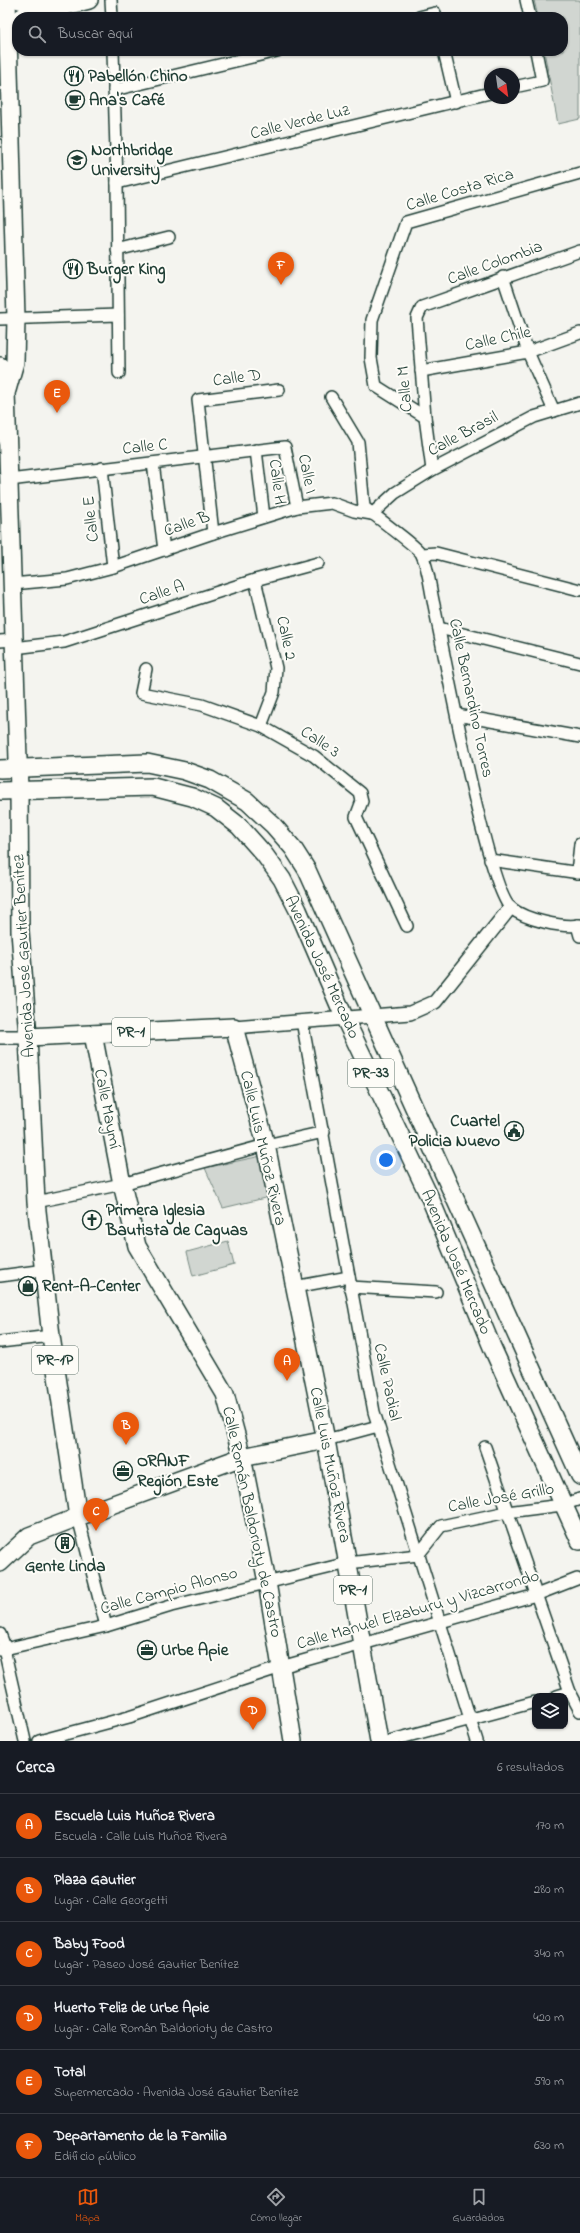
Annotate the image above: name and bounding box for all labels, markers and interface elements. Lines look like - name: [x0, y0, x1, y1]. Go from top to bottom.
- search box: [12, 12, 568, 56]
- icon: search: [26, 23, 48, 45]
- text: Buscar aquí: [58, 23, 133, 45]
- place label: Pabellón Chino: [88, 64, 188, 89]
- restaurant icon: Pabellón Chino: [63, 65, 85, 87]
- north arrow: [484, 68, 520, 104]
- place label: Ana's Café: [89, 88, 166, 113]
- cafe icon: Ana's Café: [64, 89, 86, 111]
- street label: Calle Verde Luz: [248, 97, 353, 146]
- place label: Northbridge University: [91, 138, 174, 185]
- school or university icon: Northbridge University: [66, 149, 88, 171]
- street label: Calle Costa Rica: [403, 162, 517, 218]
- street label: Calle Colombia: [444, 234, 546, 292]
- pin: F: [268, 252, 294, 285]
- place label: Burger King: [86, 257, 166, 284]
- restaurant icon: Burger King: [62, 258, 84, 280]
- street label: Calle Chile: [463, 320, 534, 358]
- street label: Calle D: [211, 363, 263, 393]
- street label: Calle M: [391, 365, 419, 413]
- pin: E: [44, 380, 70, 413]
- street label: Calle Brasil: [423, 405, 503, 463]
- street label: Calle C: [121, 432, 169, 462]
- street label: Calle I: [291, 452, 323, 496]
- street label: Calle H: [262, 458, 292, 506]
- street label: Calle E: [76, 495, 106, 543]
- street label: Calle B: [160, 504, 214, 544]
- street label: Calle A: [136, 574, 188, 612]
- street label: Calle 2: [269, 614, 303, 662]
- street label: Calle Bernardino Torres: [442, 616, 500, 780]
- street label: Calle 3: [295, 720, 345, 764]
- street label: Avenida José Gautier Benítez: [6, 853, 42, 1058]
- street label: Avenida José Mercado: [278, 891, 366, 1043]
- road number: PR-1: [112, 1018, 150, 1046]
- road number: PR-33: [348, 1059, 394, 1087]
- street label: Calle Maymí: [86, 1067, 127, 1151]
- street label: Calle Luis Muñoz Rivera: [233, 1068, 293, 1228]
- place label: Cuartel Policia Nuevo: [409, 1109, 500, 1154]
- public building icon: Cuartel Policia Nuevo: [503, 1120, 525, 1142]
- your location: [376, 1150, 396, 1170]
- street label: Avenida José Mercado: [414, 1186, 498, 1339]
- place label: Primera Iglesia Bautista de Caguas: [105, 1198, 248, 1245]
- church icon: Primera Iglesia Bautista de Caguas: [81, 1209, 103, 1231]
- place label: Rent-A-Center: [42, 1274, 141, 1299]
- shop icon: Rent-A-Center: [17, 1275, 39, 1297]
- street label: Calle Padial: [367, 1341, 407, 1423]
- road number: PR-1P: [32, 1346, 78, 1374]
- pin: A: [274, 1348, 300, 1381]
- street label: Calle Luis Muñoz Rivera: [303, 1385, 357, 1545]
- street label: Calle Román Baldorioty de Castro: [214, 1404, 289, 1640]
- pin: B: [113, 1412, 139, 1445]
- place label: ORANF Región Este: [137, 1449, 220, 1496]
- office icon: ORANF Región Este: [112, 1460, 134, 1482]
- street label: Calle José Grillo: [446, 1476, 556, 1520]
- pin: C: [83, 1498, 109, 1531]
- building icon: Gente Linda: [54, 1532, 76, 1554]
- place label: Gente Linda: [25, 1554, 105, 1579]
- street label: Calle Campio Alonso: [98, 1561, 241, 1621]
- street label: Calle Manuel Elzaburu y Vizcarrondo: [294, 1563, 543, 1658]
- road number: PR-1: [334, 1576, 372, 1604]
- place label: Urbe Apie: [161, 1638, 230, 1663]
- office icon: Urbe Apie: [136, 1639, 158, 1661]
- map controls: [532, 1693, 568, 1729]
- button: layers: [532, 1693, 568, 1729]
- pin: D: [240, 1697, 266, 1730]
- text: Cerca: [16, 1755, 55, 1780]
- text: 6 resultados: [497, 1758, 564, 1777]
- text: Escuela Luis Muñoz Rivera: [54, 1805, 215, 1827]
- text: A: [25, 1816, 33, 1835]
- text: 170 m: [536, 1816, 564, 1835]
- text: Escuela · Calle Luis Muñoz Rivera: [54, 1827, 227, 1846]
- text: Plaza Gautier: [54, 1869, 136, 1891]
- text: B: [25, 1880, 33, 1899]
- text: 280 m: [534, 1880, 564, 1899]
- text: Lugar · Calle Georgetti: [54, 1891, 168, 1910]
- text: Baby Food: [54, 1933, 125, 1955]
- text: C: [25, 1944, 33, 1963]
- text: 340 m: [534, 1944, 564, 1963]
- text: Lugar · Paseo José Gautier Benítez: [54, 1955, 239, 1974]
- text: Huerto Feliz de Urbe Apie: [54, 1997, 209, 2019]
- text: D: [24, 2008, 34, 2027]
- text: 420 m: [533, 2008, 564, 2027]
- text: Lugar · Calle Román Baldorioty de Castro: [54, 2019, 273, 2038]
- text: Total: [54, 2061, 85, 2083]
- text: E: [25, 2072, 33, 2091]
- text: 590 m: [534, 2072, 564, 2091]
- text: Supermercado · Avenida José Gautier Benítez: [54, 2083, 298, 2102]
- text: Departamento de la Familia: [54, 2125, 227, 2147]
- text: F: [25, 2136, 33, 2155]
- text: 630 m: [534, 2136, 564, 2155]
- text: Edificio público: [54, 2147, 136, 2166]
- tab: Mapa: [75, 2186, 100, 2226]
- tab: Cómo llegar: [250, 2186, 302, 2226]
- tab: Guardados: [453, 2186, 505, 2226]

